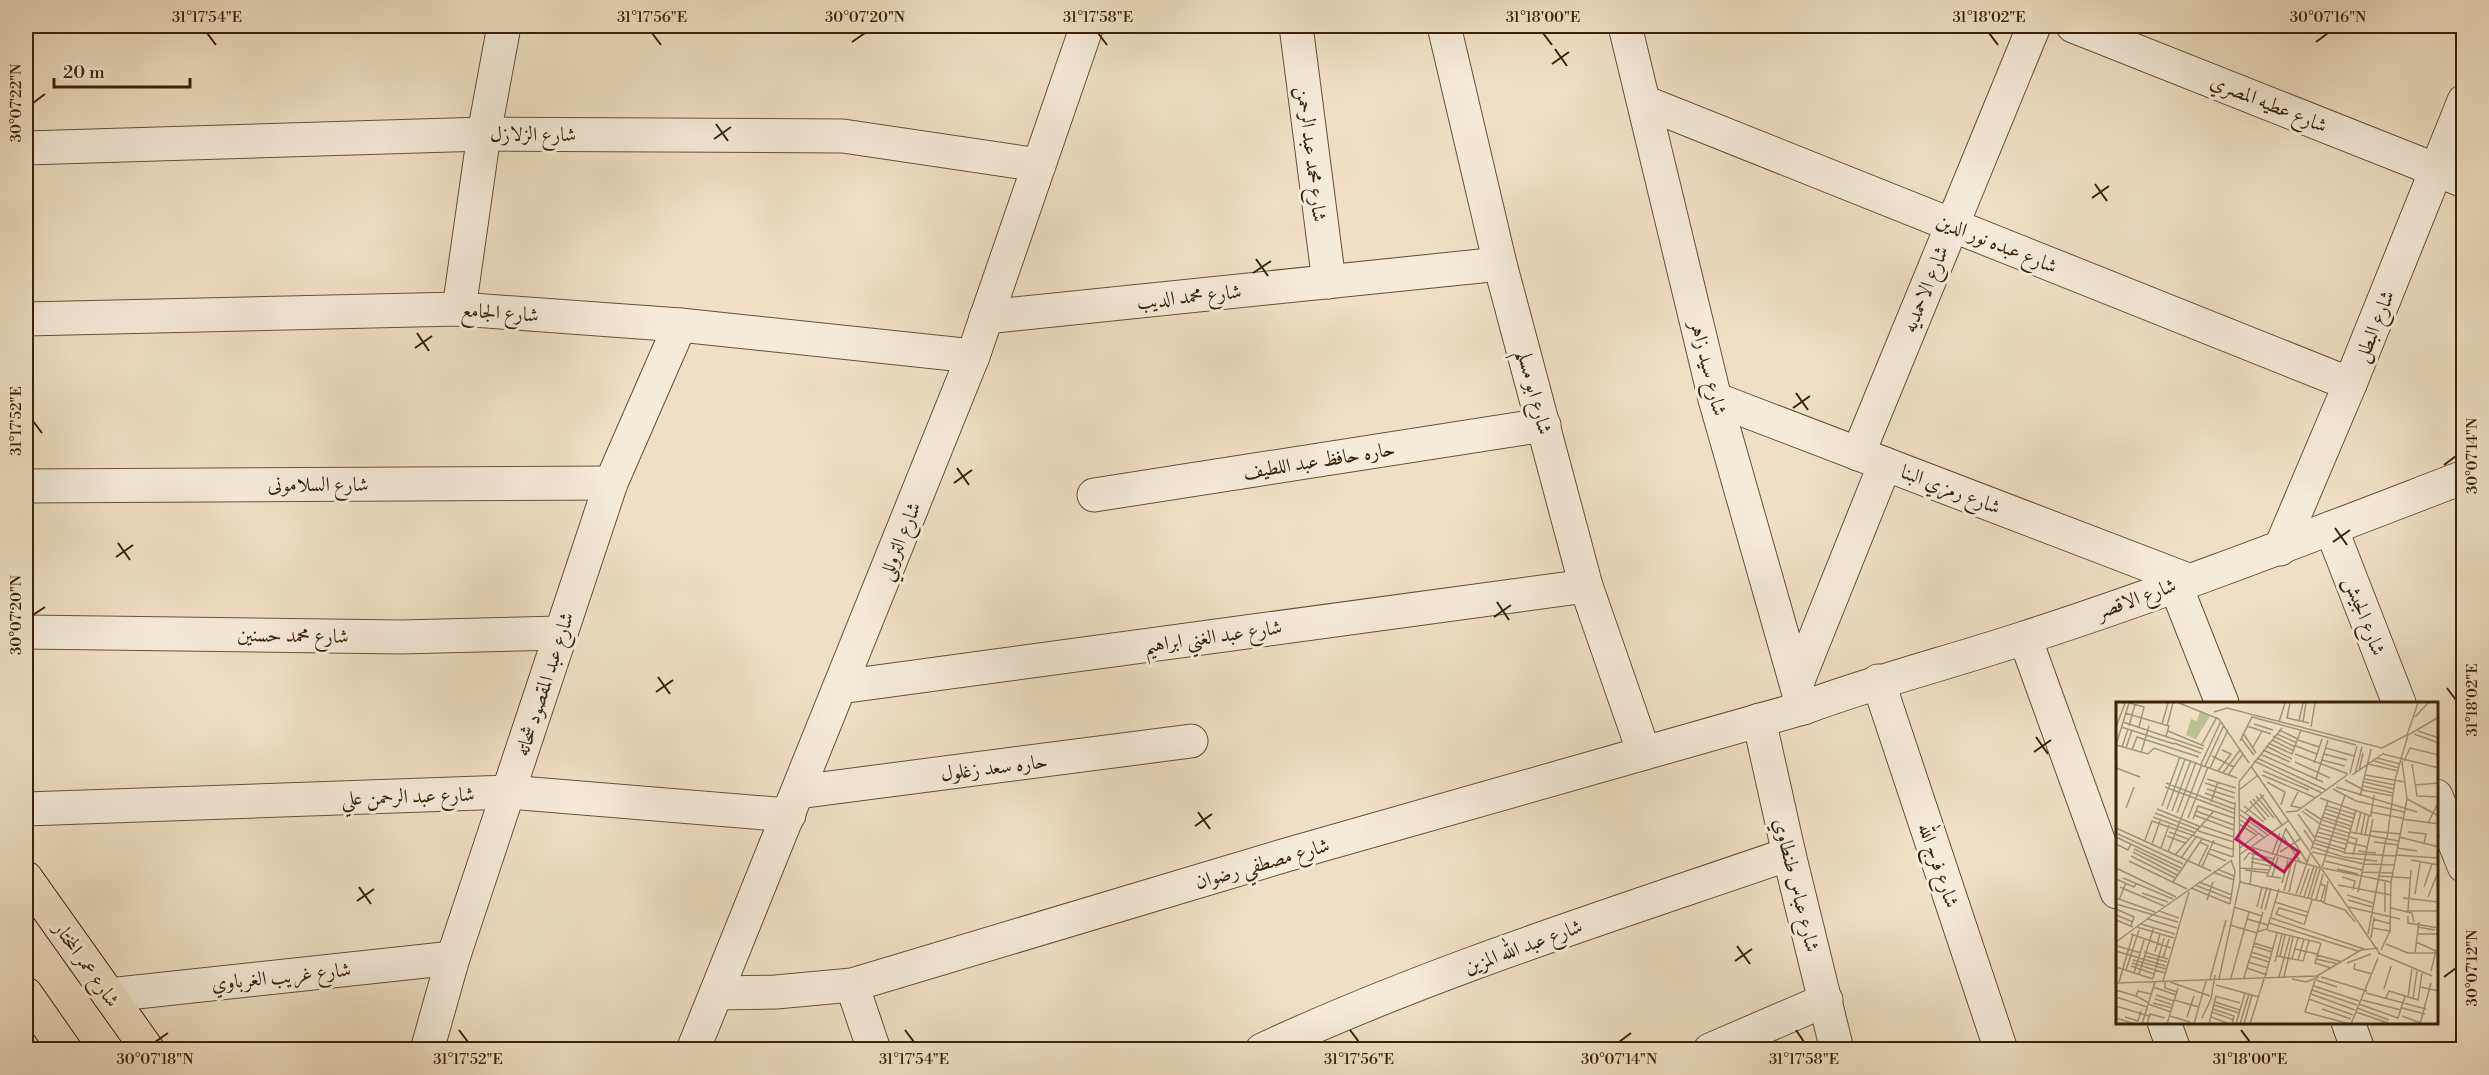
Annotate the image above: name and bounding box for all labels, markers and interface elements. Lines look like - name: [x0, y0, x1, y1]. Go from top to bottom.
- text: 31°17'54"E: [172, 8, 242, 27]
- text: 31°17'56"E: [617, 8, 687, 27]
- text: 30°07'20"N: [825, 8, 905, 27]
- text: 31°17'58"E: [1063, 8, 1133, 27]
- text: 31°18'00"E: [1506, 8, 1580, 27]
- text: 31°18'02"E: [1952, 8, 2026, 27]
- text: 30°07'16"N: [2290, 8, 2366, 27]
- scale bar: [54, 51, 190, 89]
- text: 20 m: [63, 61, 105, 84]
- text: 30°07'22"N: [7, 64, 26, 142]
- street label: شارع عطيه المصري: [2205, 70, 2331, 143]
- street label: شارع محمد عبد الرحمن: [1286, 85, 1331, 224]
- street label: شارع الزلازل: [490, 123, 576, 152]
- street label: شارع عبده نور الدين: [1931, 209, 2060, 284]
- street label: شارع الاحمديه: [1898, 242, 1959, 338]
- street label: شارع محمد الديب: [1136, 280, 1243, 319]
- street label: شارع البطل: [2350, 287, 2405, 368]
- street label: شارع الجامع: [460, 298, 540, 333]
- street label: شارع سيد زاهر: [1679, 316, 1731, 419]
- street label: شارع ابو مسلم: [1503, 347, 1557, 439]
- text: 31°17'52"E: [7, 386, 26, 456]
- text: 30°07'14"N: [2463, 418, 2482, 494]
- street label: حاره حافظ عبد اللطيف: [1241, 437, 1397, 486]
- street label: شارع رمزي البنا: [1896, 460, 2004, 525]
- street label: شارع السلامونى: [267, 473, 369, 502]
- street label: شارع التروللي: [873, 499, 933, 587]
- street label: شارع الاقصر: [2091, 573, 2181, 630]
- street label: شارع الجيش: [2333, 574, 2390, 661]
- text: 30°07'20"N: [7, 575, 26, 655]
- street label: شارع عبد المقصود شحاته: [510, 609, 584, 761]
- street label: شارع عبد الغني ابراهيم: [1143, 615, 1285, 665]
- street label: شارع محمد حسنين: [237, 623, 349, 654]
- text: 31°18'02"E: [2463, 663, 2482, 737]
- inset map: [2116, 702, 2438, 1024]
- street label: حاره سعد زغلول: [939, 750, 1049, 787]
- street label: شارع عبد الرحمن علي: [341, 783, 475, 818]
- street label: شارع عباس طنطاوي: [1763, 816, 1824, 956]
- street label: شارع فرج الله: [1908, 818, 1968, 912]
- street label: شارع مصطفي رضوان: [1192, 833, 1334, 901]
- street label: شارع عبد الله المزين: [1460, 911, 1587, 984]
- street label: شارع عمر المختار: [43, 916, 124, 1015]
- text: 30°07'12"N: [2463, 930, 2482, 1006]
- street label: شارع غريب الغرباوي: [210, 958, 353, 1001]
- text: 30°07'18"N: [117, 1050, 193, 1069]
- text: 31°17'52"E: [433, 1050, 503, 1069]
- text: 31°17'54"E: [879, 1050, 949, 1069]
- text: 31°17'56"E: [1324, 1050, 1394, 1069]
- text: 30°07'14"N: [1581, 1050, 1657, 1069]
- text: 31°17'58"E: [1769, 1050, 1839, 1069]
- text: 31°18'00"E: [2213, 1050, 2287, 1069]

